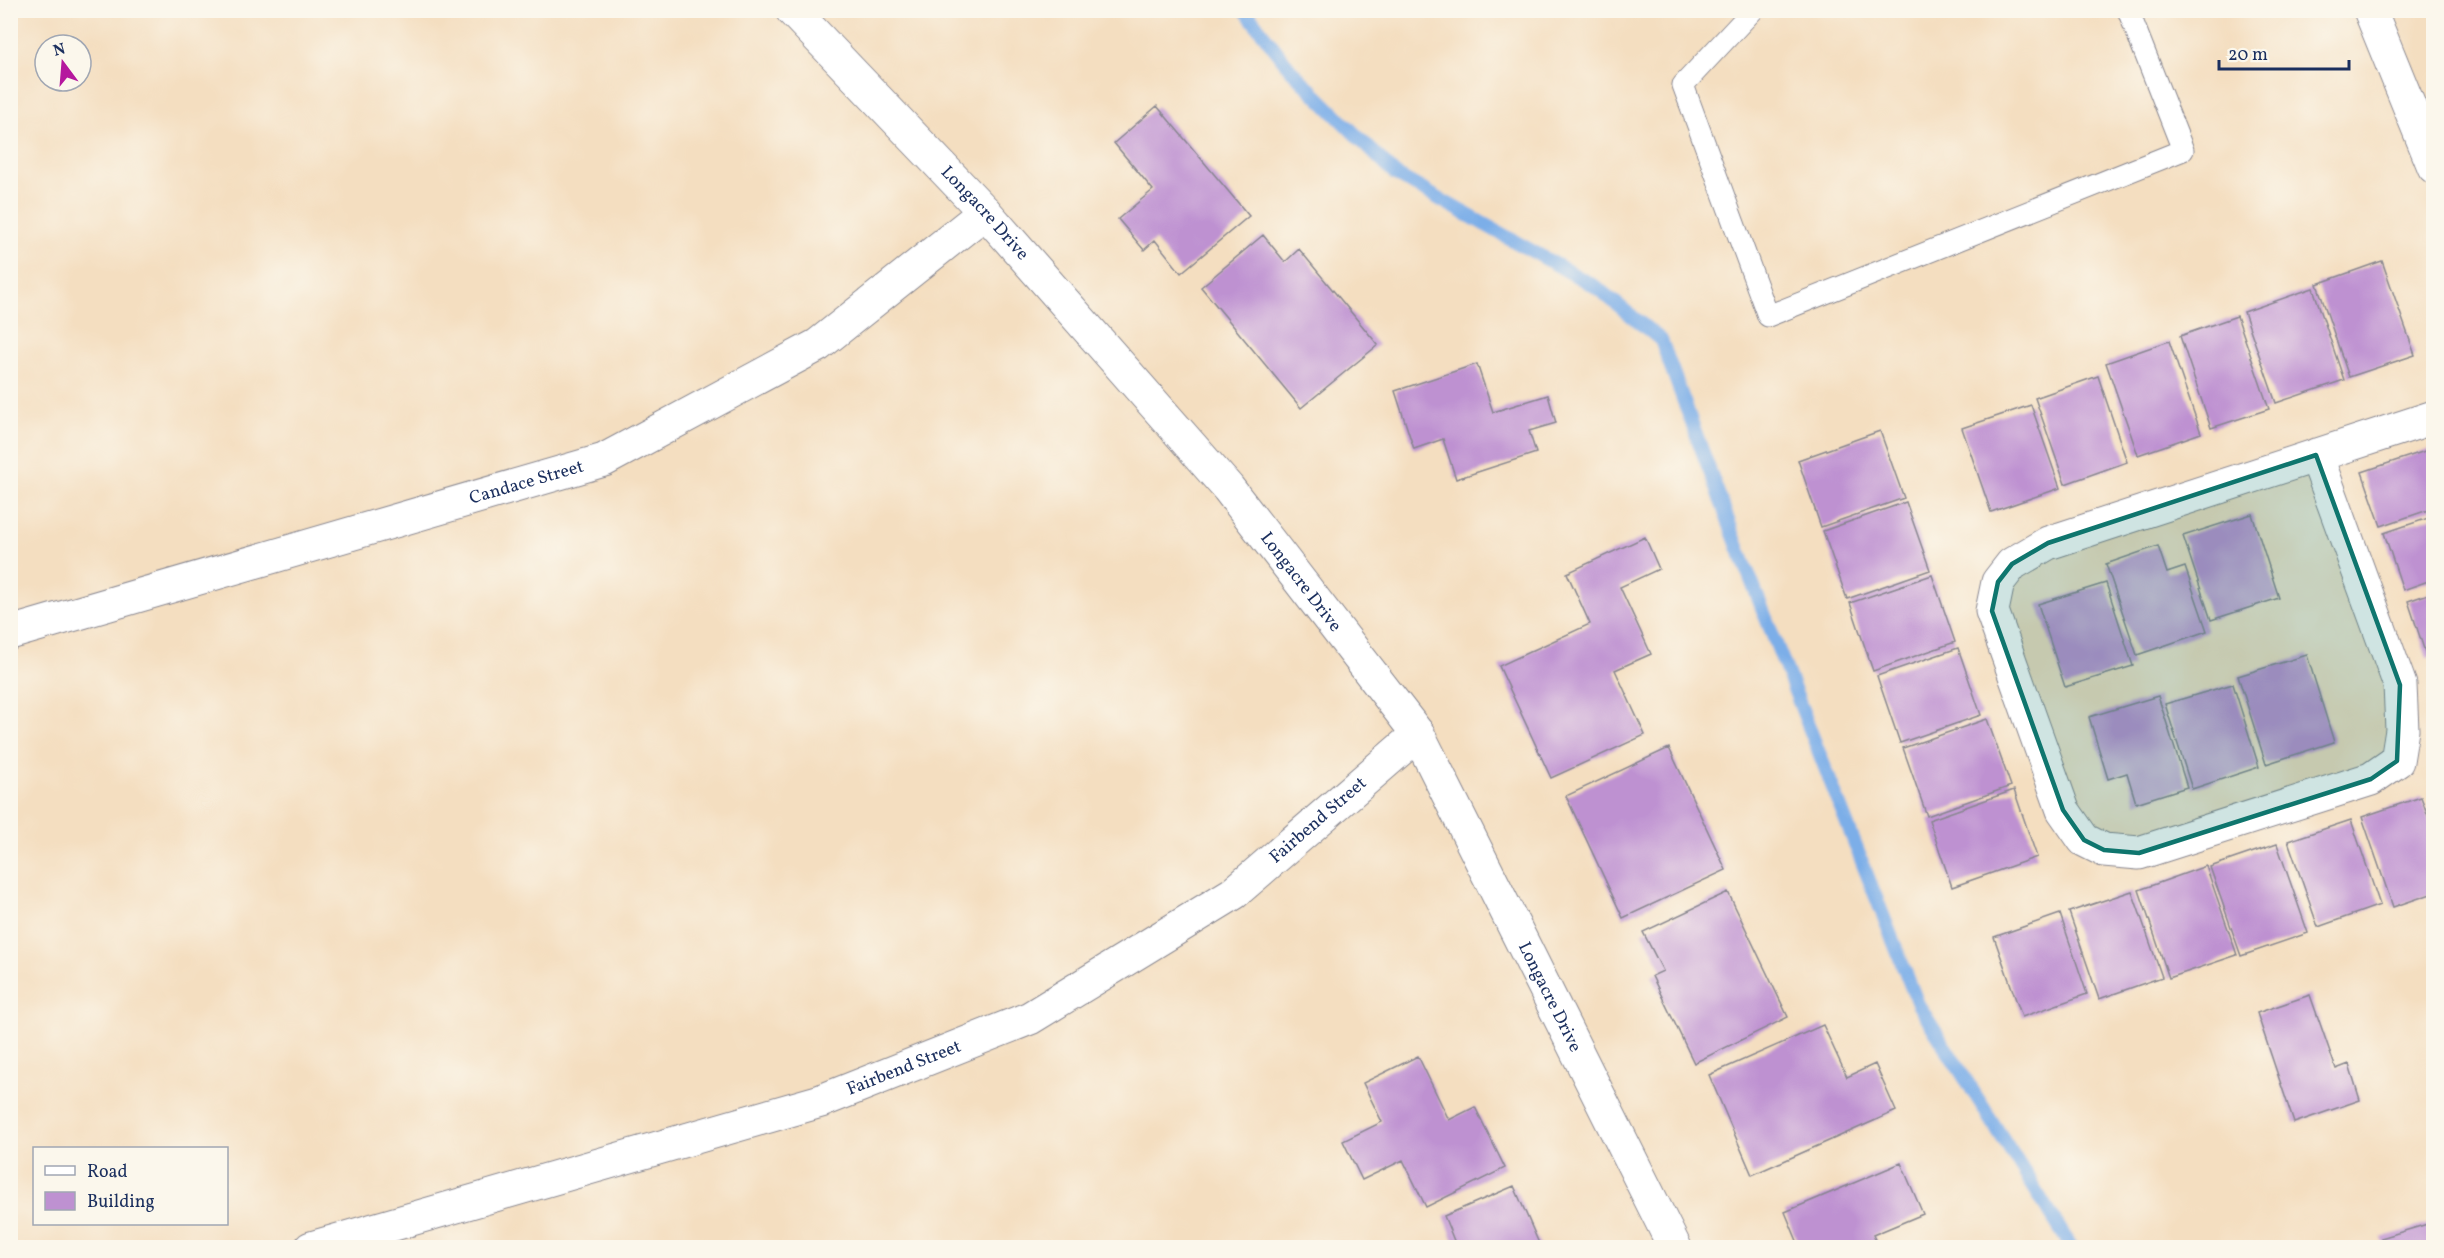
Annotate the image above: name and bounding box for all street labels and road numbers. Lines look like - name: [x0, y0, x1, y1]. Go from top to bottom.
- street label: Longacre Drive: [935, 160, 1035, 266]
- street label: Candace Street: [466, 454, 587, 511]
- street label: Longacre Drive: [1254, 527, 1347, 637]
- street label: Fairbend Street: [1264, 771, 1372, 869]
- street label: Longacre Drive: [1511, 938, 1588, 1056]
- street label: Fairbend Street: [843, 1034, 965, 1102]

